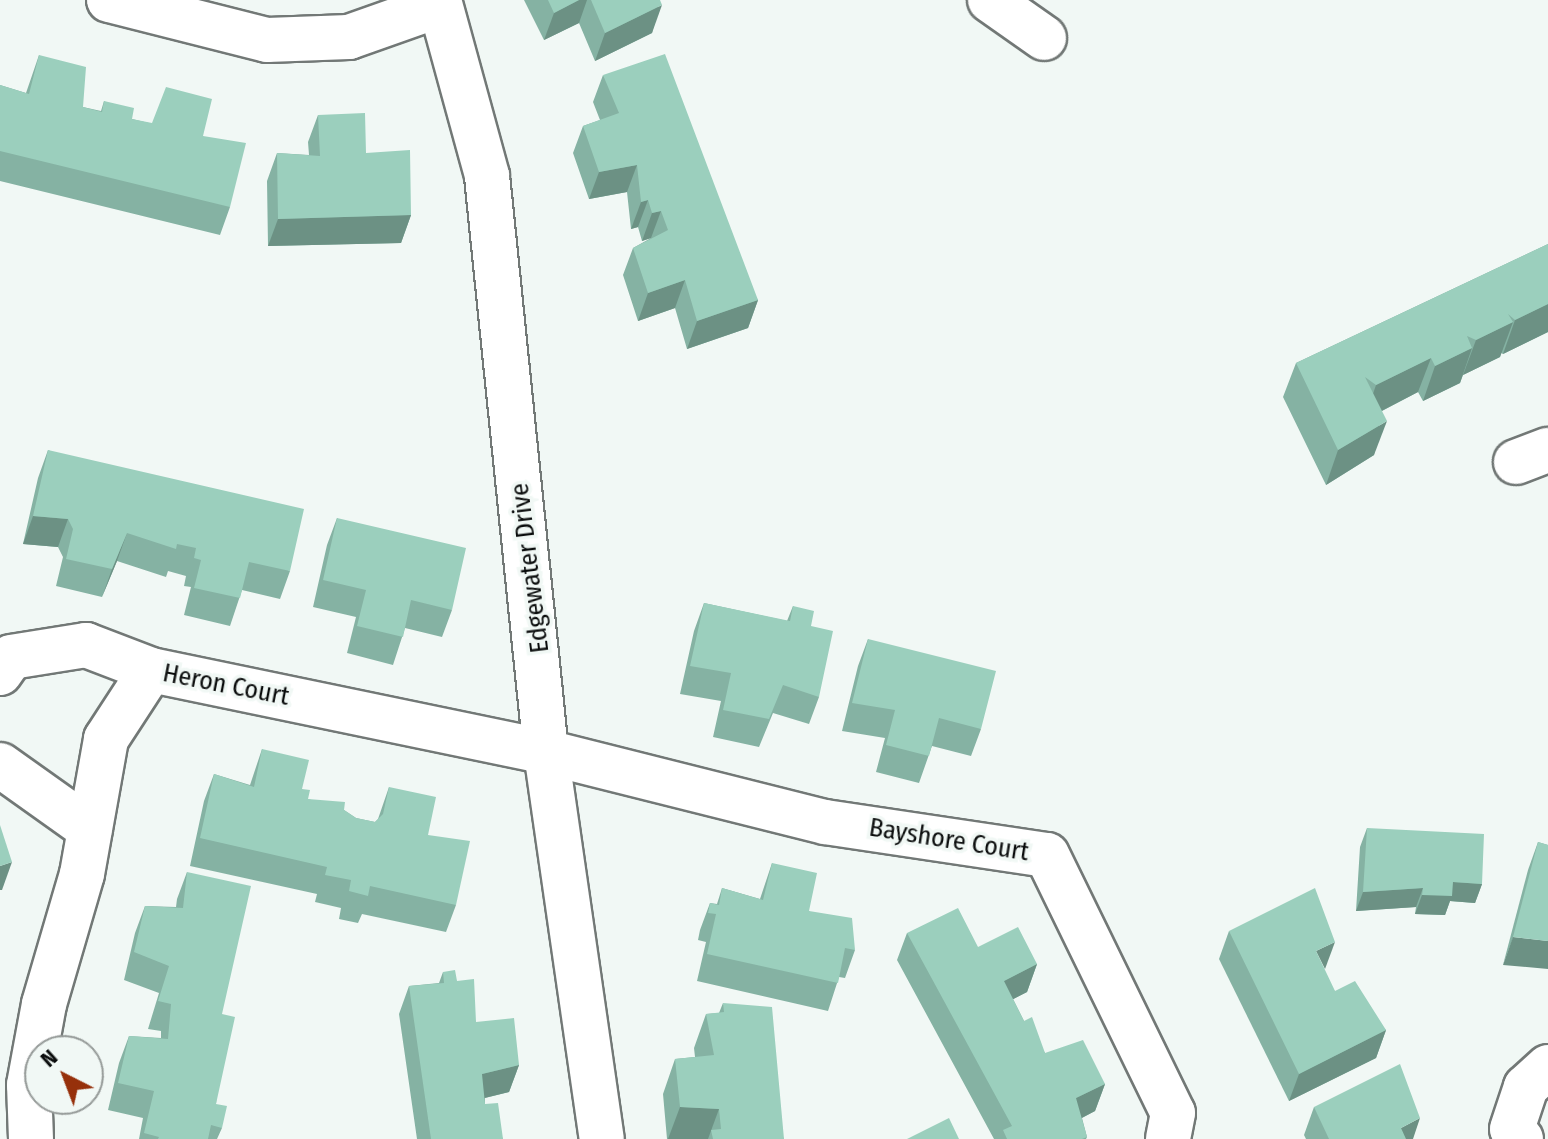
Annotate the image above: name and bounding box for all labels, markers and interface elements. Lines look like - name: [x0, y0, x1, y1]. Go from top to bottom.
- street label: Edgewater Drive: [504, 481, 556, 655]
- street label: Heron Court: [160, 657, 292, 713]
- street label: Bayshore Court: [867, 812, 1031, 868]
- north arrow: [24, 1035, 104, 1115]
- text: N: [35, 1044, 63, 1073]

